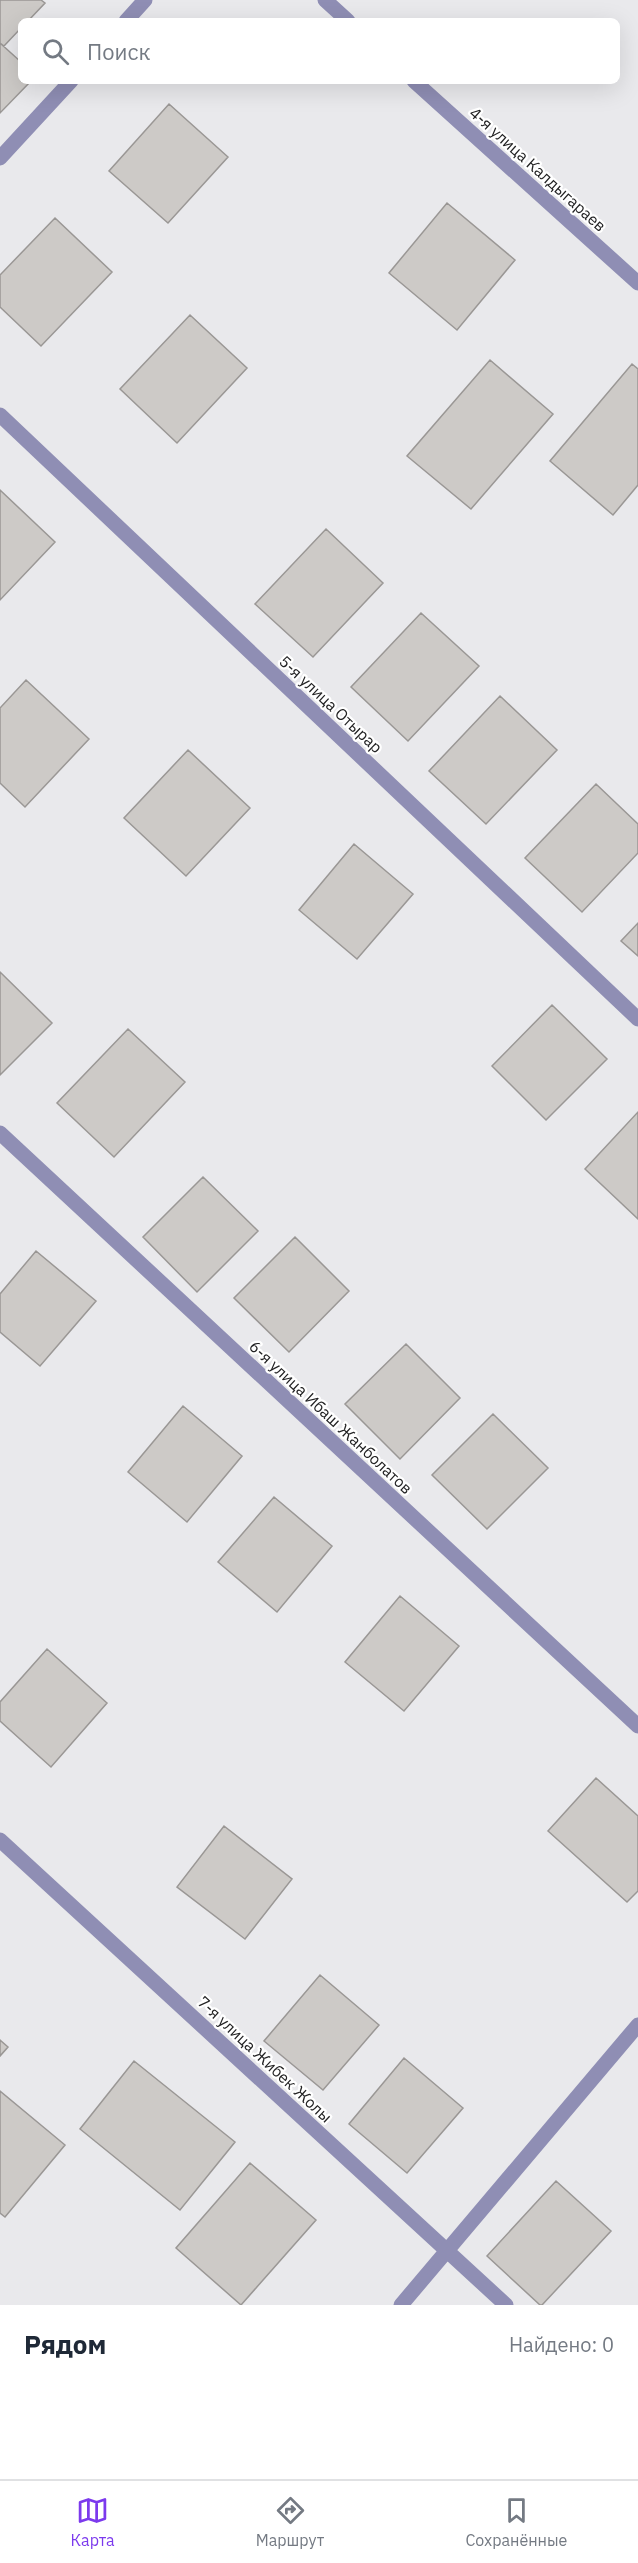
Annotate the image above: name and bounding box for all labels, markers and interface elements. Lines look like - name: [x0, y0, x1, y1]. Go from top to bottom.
- search box: [18, 18, 620, 84]
- icon: search: [39, 35, 72, 68]
- text: Поиск: [87, 37, 151, 66]
- street label: 4-я улица Калдыгараев: [466, 102, 610, 236]
- street label: 5-я улица Отырар: [275, 651, 387, 757]
- street label: 6-я улица Ибаш Жанболатов: [245, 1336, 417, 1498]
- street label: 7-я улица Жибек Жолы: [194, 1992, 336, 2126]
- text: Рядом: [24, 2327, 106, 2361]
- text: Найдено: 0: [509, 2331, 614, 2358]
- tab: Карта: [71, 2494, 115, 2550]
- tab: Маршрут: [256, 2494, 324, 2550]
- tab: Сохранённые: [465, 2494, 567, 2550]

